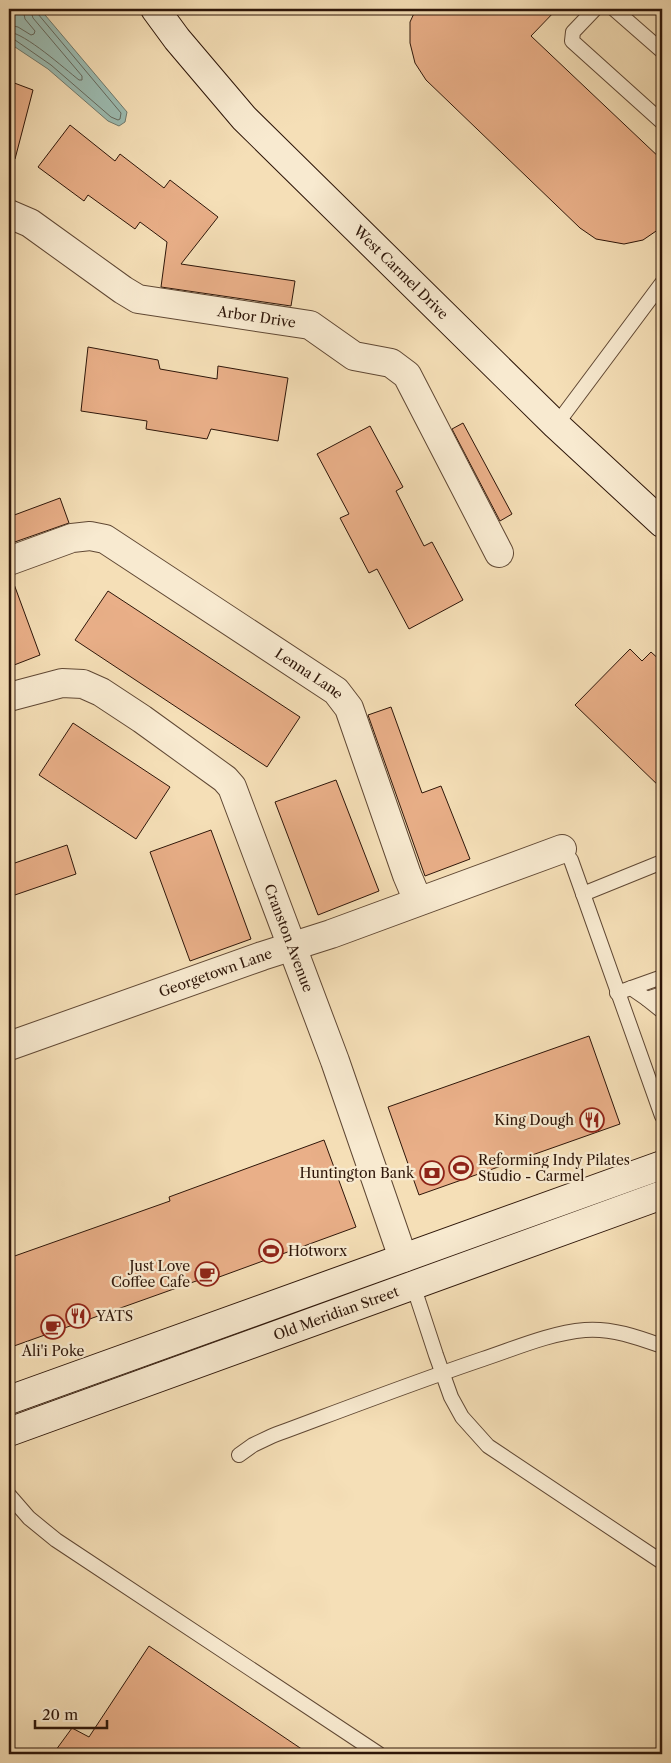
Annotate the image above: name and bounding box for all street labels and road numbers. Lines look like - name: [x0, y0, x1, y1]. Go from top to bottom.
- street label: West Carmel Drive: [349, 221, 452, 323]
- street label: Arbor Drive: [215, 302, 297, 332]
- street label: Lenna Lane: [271, 644, 348, 702]
- street label: Cranston Avenue: [260, 881, 317, 995]
- street label: Georgetown Lane: [156, 944, 274, 1001]
- street label: Old Meridian Street: [271, 1282, 401, 1344]

